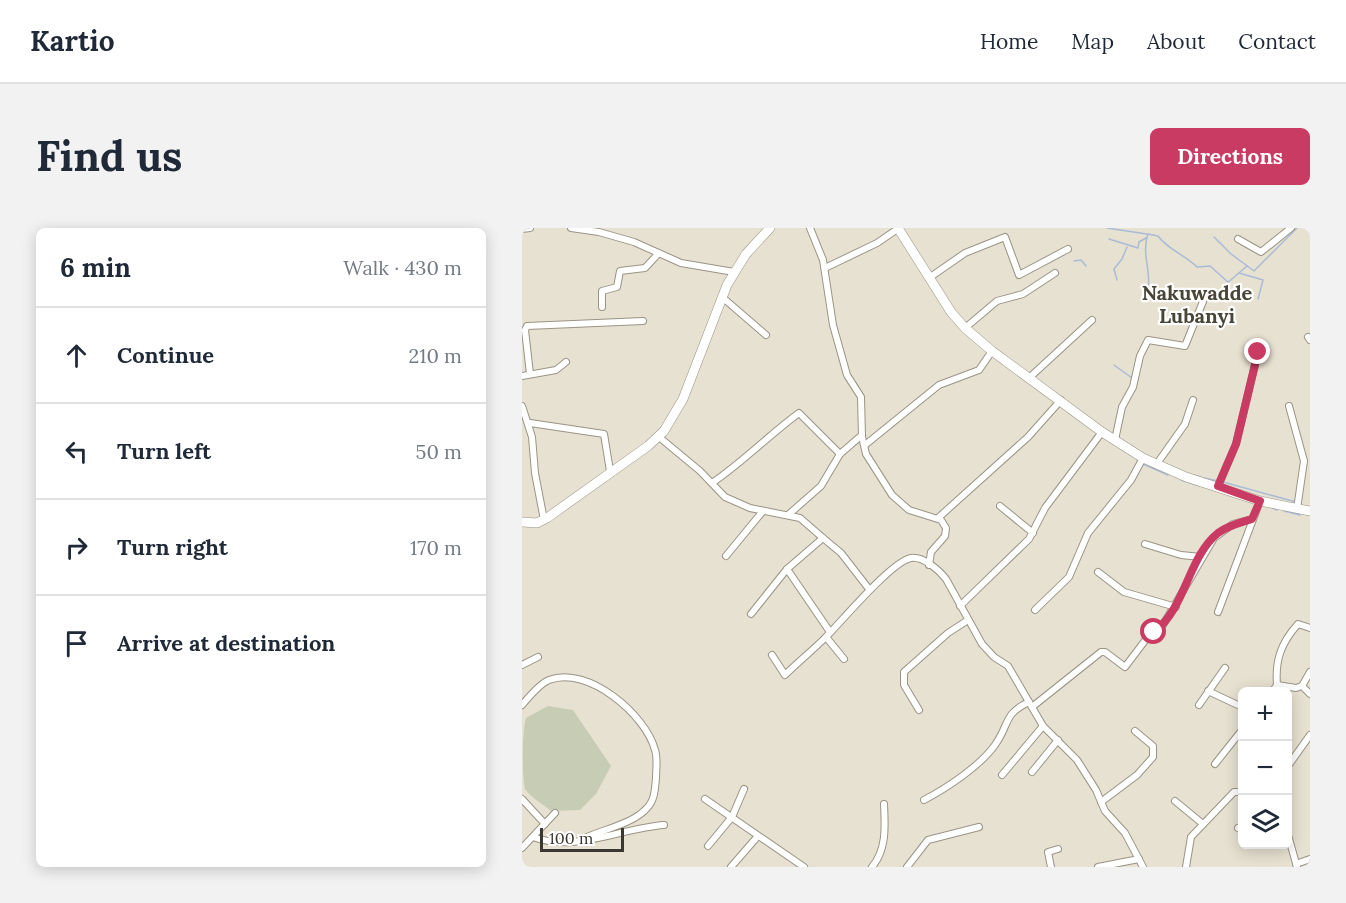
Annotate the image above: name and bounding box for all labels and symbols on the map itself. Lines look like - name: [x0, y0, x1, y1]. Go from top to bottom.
- district label: Nakuwadde Lubanyi: [1142, 280, 1253, 328]
- route end: [1244, 338, 1270, 364]
- route start: [1140, 618, 1166, 644]
- scale bar: [540, 825, 624, 852]

